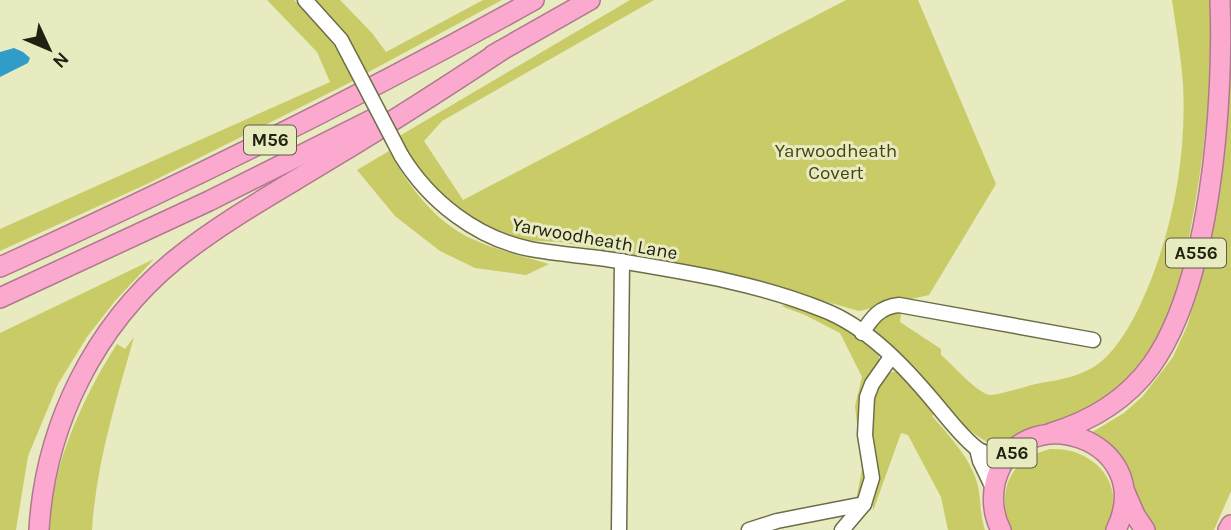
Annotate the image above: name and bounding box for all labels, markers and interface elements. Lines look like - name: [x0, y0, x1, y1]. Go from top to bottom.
- north arrow: [14, 14, 84, 84]
- text: N: [48, 48, 73, 73]
- road number: M56: [244, 125, 296, 154]
- park label: Yarwoodheath Covert: [775, 140, 897, 184]
- street label: Yarwoodheath Lane: [510, 214, 679, 264]
- road number: A556: [1166, 239, 1226, 268]
- road number: A56: [988, 438, 1036, 467]

